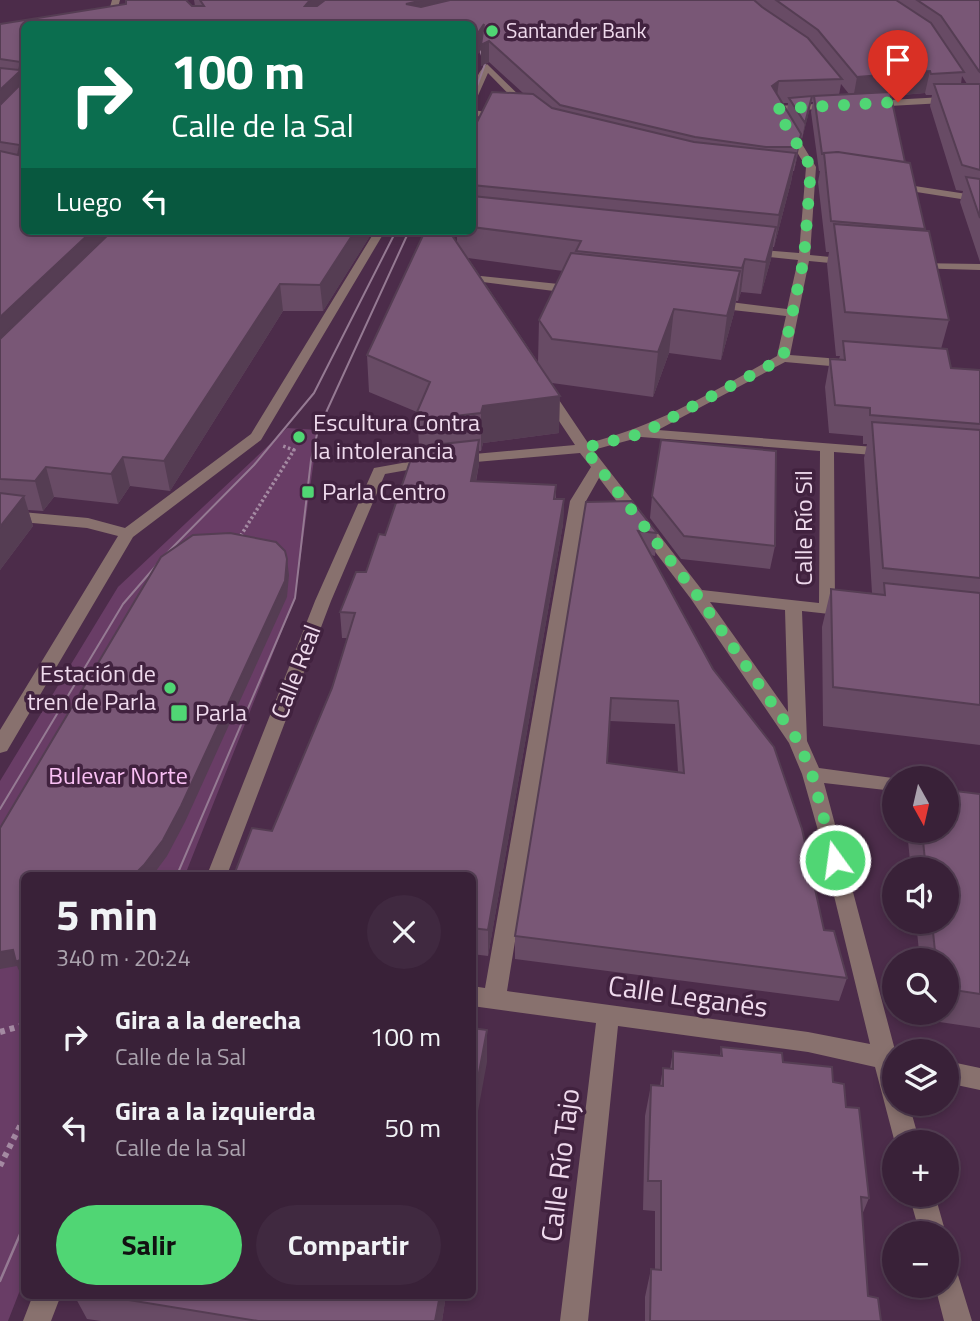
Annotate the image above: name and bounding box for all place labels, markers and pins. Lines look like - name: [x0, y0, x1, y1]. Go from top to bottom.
- place label: Santander Bank: [506, 14, 647, 46]
- marker: Santander Bank: [484, 23, 500, 39]
- pin: [868, 30, 928, 102]
- place label: Escultura Contra la intolerancia: [313, 404, 480, 468]
- marker: Escultura Contra la intolerancia: [291, 429, 307, 445]
- place label: Parla Centro: [322, 473, 446, 509]
- marker: Parla Centro: [300, 484, 316, 500]
- place label: Estación de tren de Parla: [27, 655, 156, 719]
- marker: Estación de tren de Parla: [162, 680, 178, 696]
- place label: Parla: [195, 694, 247, 730]
- marker: Parla: [169, 703, 189, 723]

